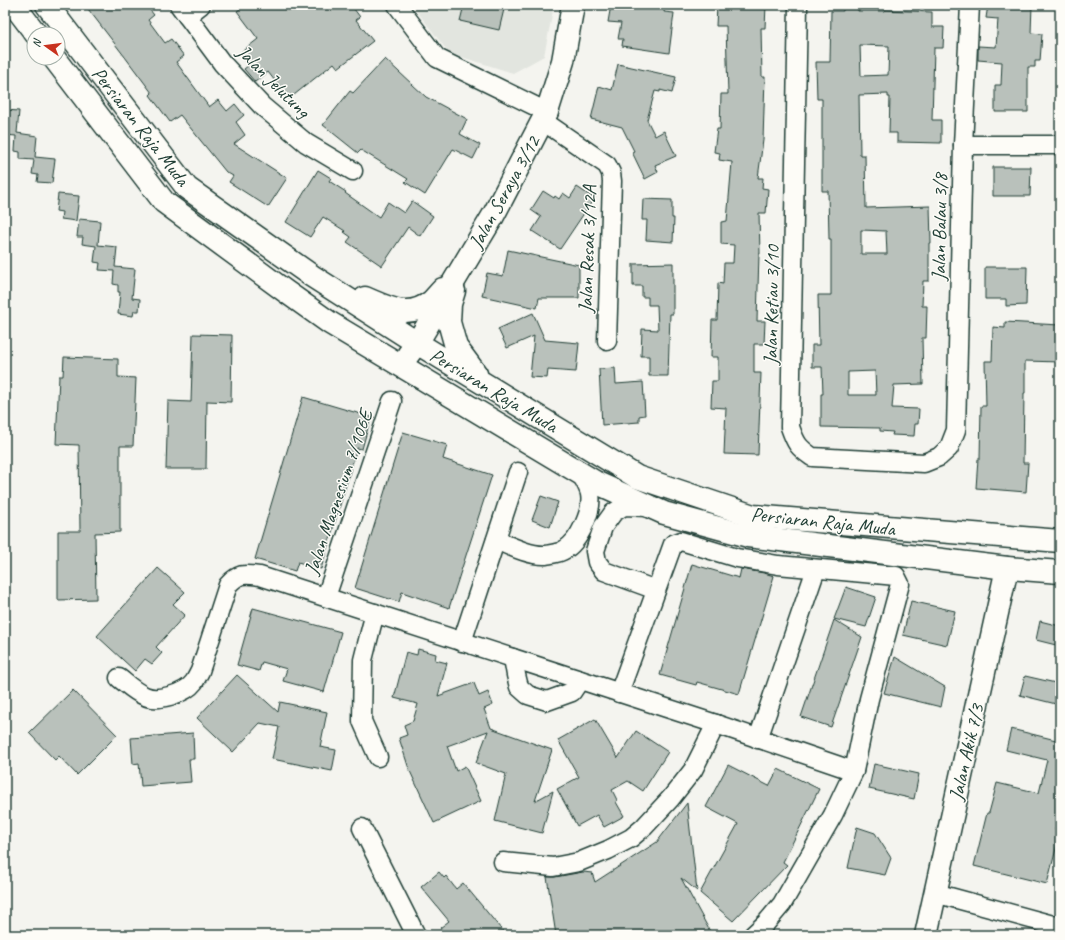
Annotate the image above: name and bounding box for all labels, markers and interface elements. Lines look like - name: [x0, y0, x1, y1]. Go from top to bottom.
- north arrow: [26, 26, 66, 66]
- text: N: [29, 36, 44, 49]
- street label: Jalan Jelutung: [231, 39, 317, 125]
- street label: Persiaran Raja Muda: [86, 62, 196, 192]
- street label: Jalan Seraya 3/12: [463, 130, 547, 254]
- street label: Jalan Balau 3/8: [926, 171, 953, 282]
- street label: Jalan Resak 3/12A: [573, 184, 602, 314]
- street label: Jalan Ketiau 3/10: [758, 243, 785, 366]
- street label: Persiaran Raja Muda: [425, 343, 564, 439]
- street label: Jalan Magnesium 7/106E: [298, 404, 379, 579]
- street label: Persiaran Raja Muda: [750, 502, 898, 542]
- street label: Jalan Akik 7/3: [943, 700, 990, 804]

